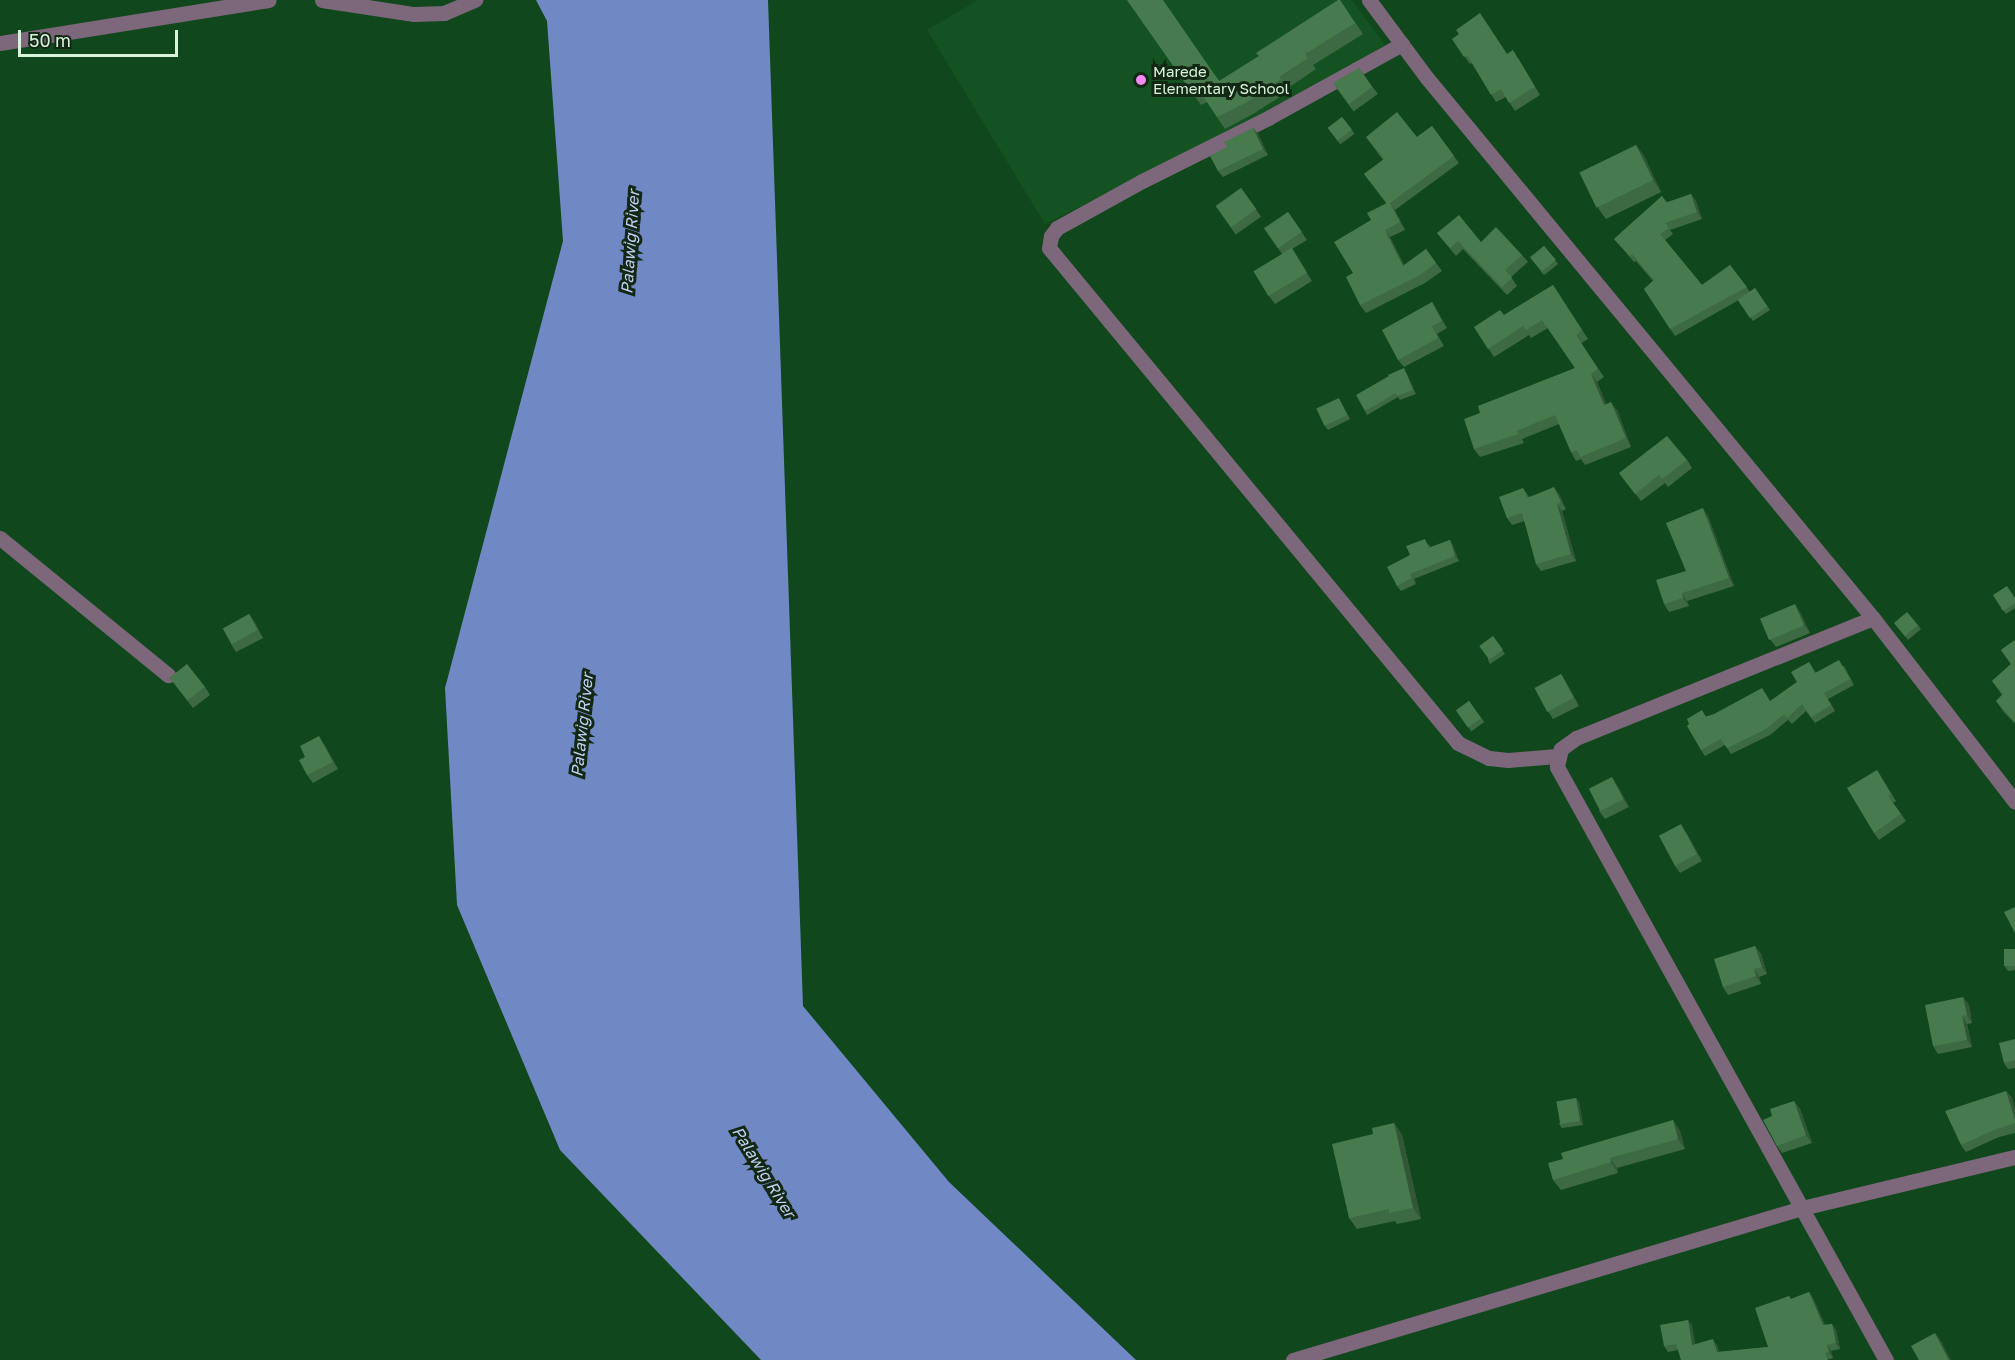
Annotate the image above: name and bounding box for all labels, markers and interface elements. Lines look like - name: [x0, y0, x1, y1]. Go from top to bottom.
- scale bar: [21, 18, 182, 56]
- text: 50 m: [29, 29, 71, 51]
- place label: Marede Elementary School: [1153, 62, 1289, 97]
- marker: Marede Elementary School: [1134, 73, 1148, 87]
- water label: Palawig River: [617, 190, 643, 294]
- water label: Palawig River: [567, 672, 597, 778]
- water label: Palawig River: [728, 1123, 800, 1221]

